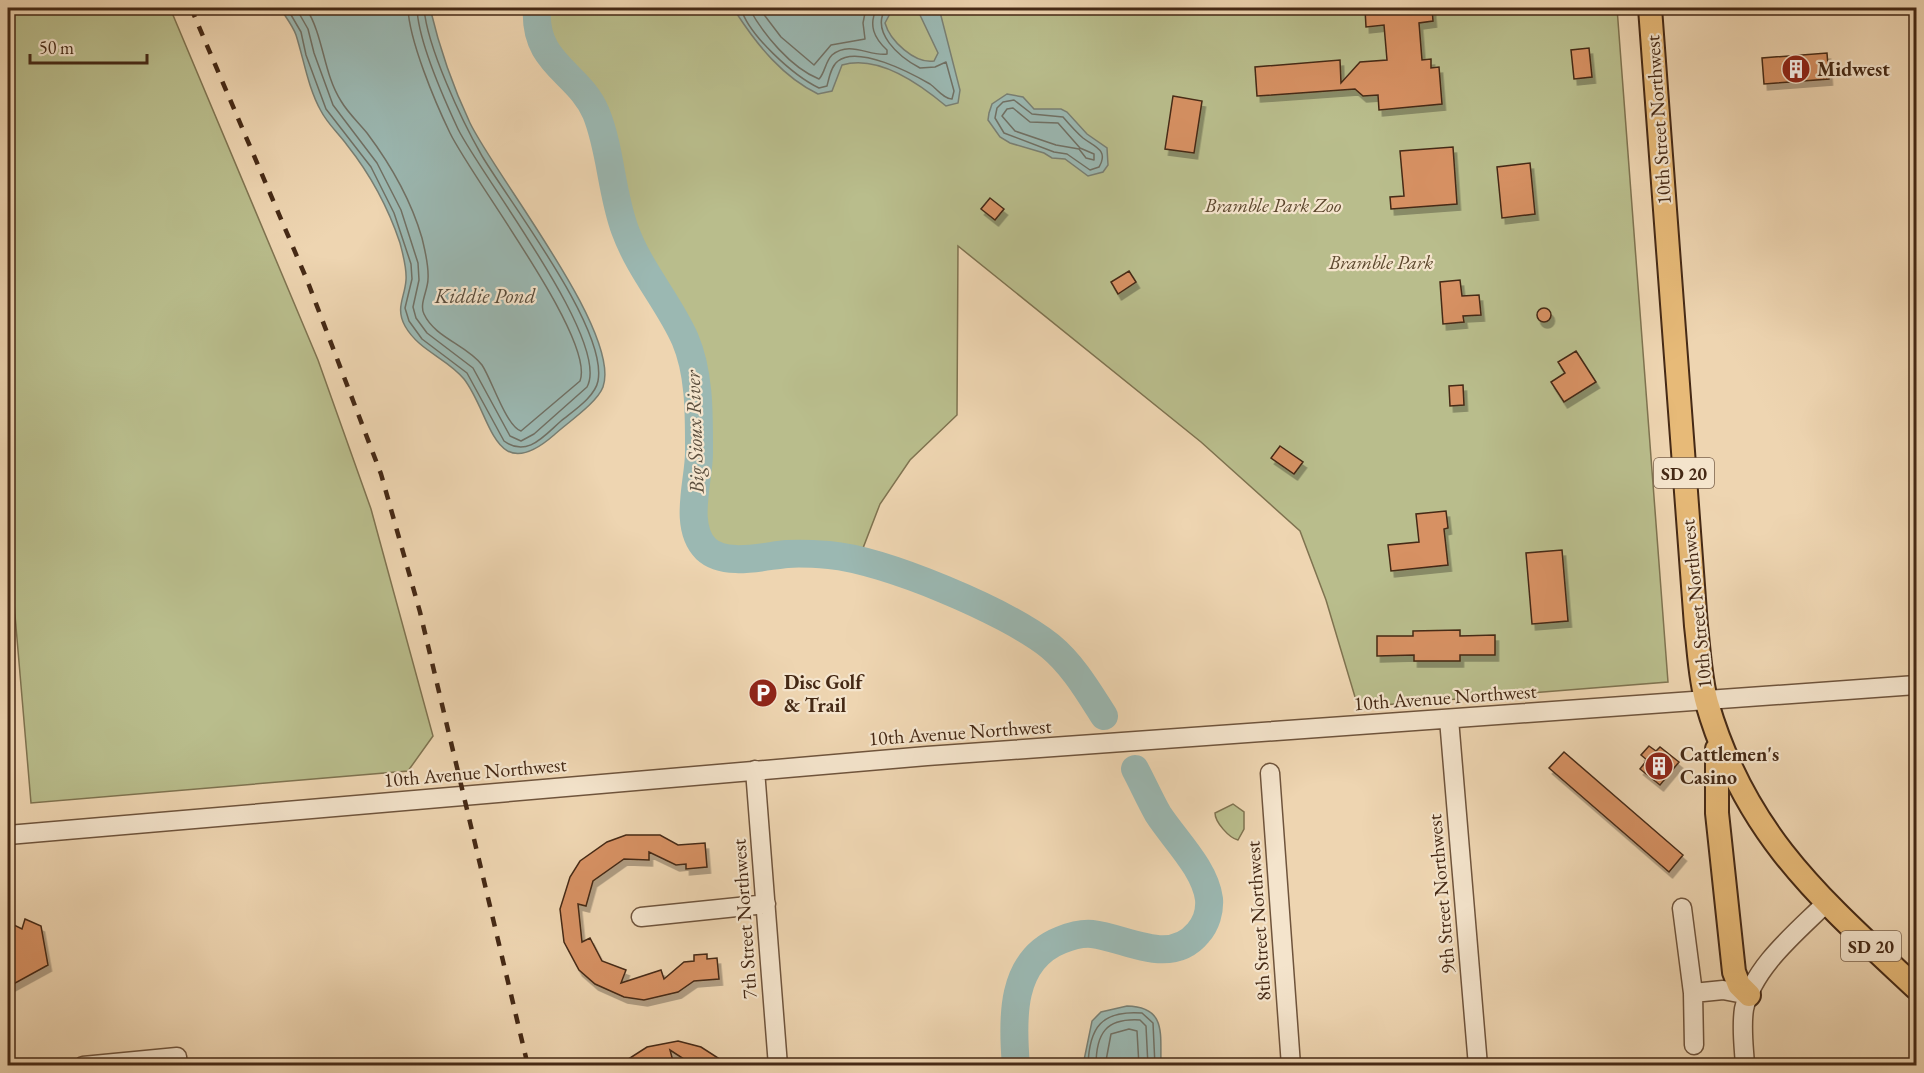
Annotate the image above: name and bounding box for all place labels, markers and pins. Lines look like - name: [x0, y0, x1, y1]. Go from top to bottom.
- building icon: Midwest: [1780, 53, 1812, 85]
- place label: Midwest: [1817, 56, 1890, 82]
- place label: Disc Golf & Trail: [784, 669, 865, 718]
- parking icon: Disc Golf & Trail: [747, 677, 779, 709]
- place label: Cattlemen's Casino: [1680, 741, 1779, 790]
- building icon: Cattlemen's Casino: [1643, 750, 1675, 782]

